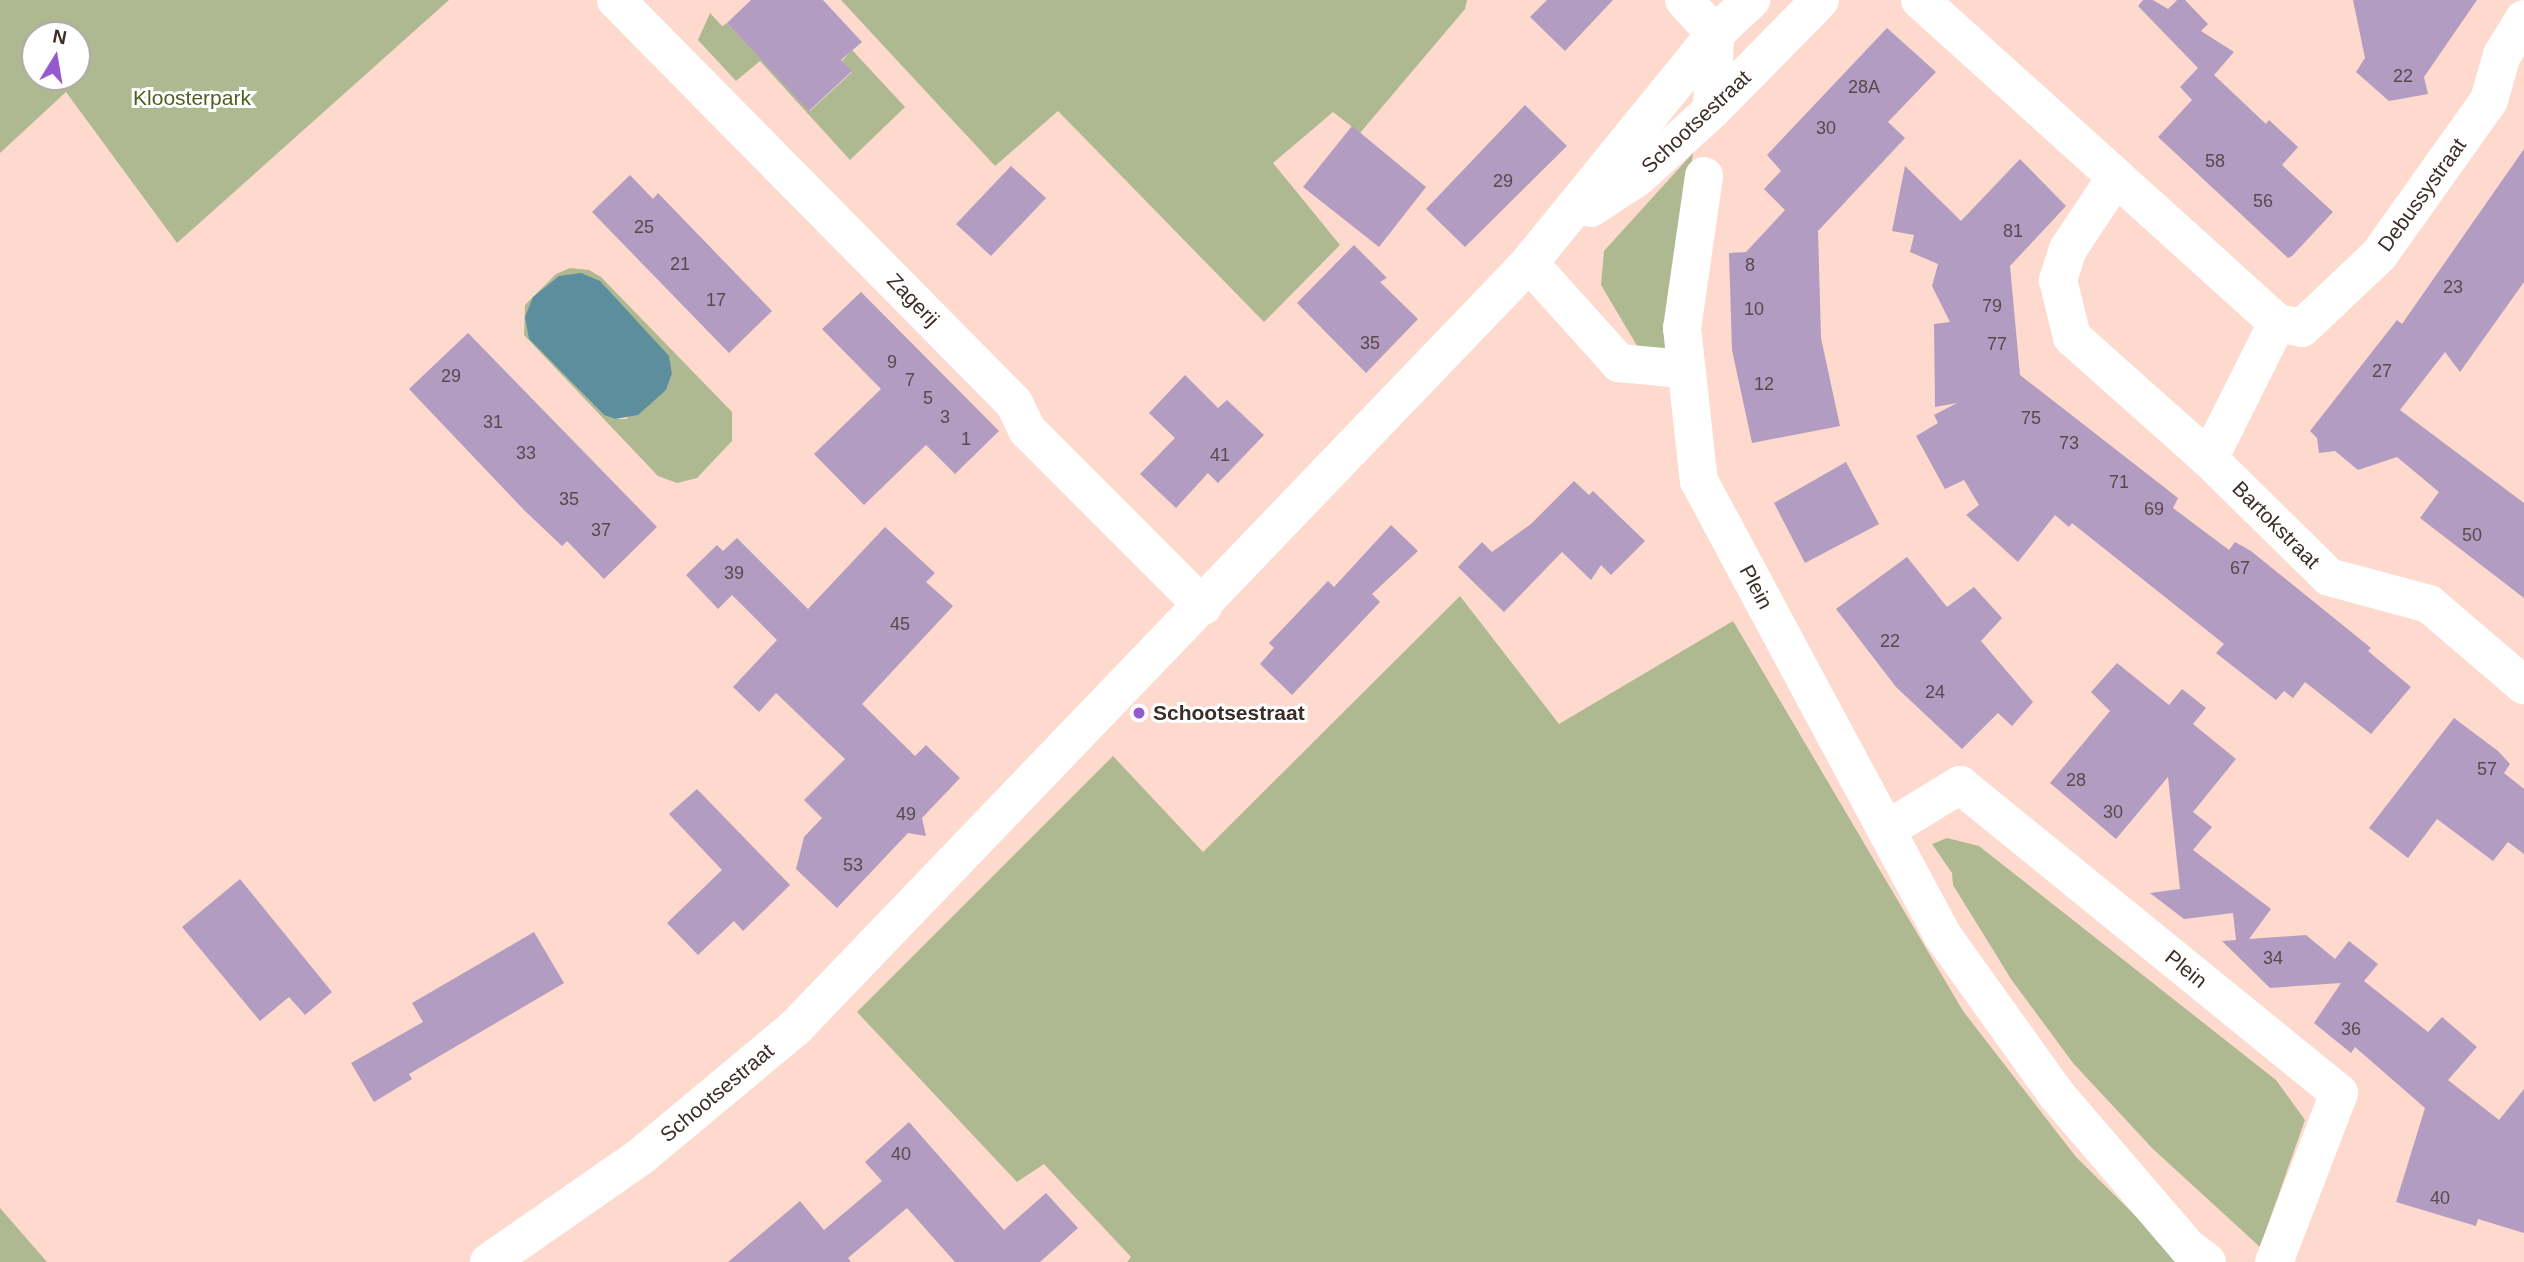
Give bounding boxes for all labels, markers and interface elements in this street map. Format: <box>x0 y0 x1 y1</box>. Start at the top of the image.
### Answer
north arrow <box>21 21 91 91</box>
text: N <box>51 25 68 48</box>
street label: Schootsestraat <box>1636 65 1756 179</box>
house number: 22 <box>2393 65 2413 87</box>
house number: 28A <box>1848 76 1880 98</box>
park label: Kloosterpark <box>133 85 251 111</box>
house number: 30 <box>1816 117 1836 139</box>
street label: Debussystraat <box>2372 133 2472 257</box>
house number: 58 <box>2205 150 2225 172</box>
house number: 29 <box>1493 170 1513 192</box>
house number: 56 <box>2253 190 2273 212</box>
house number: 25 <box>634 216 654 238</box>
house number: 81 <box>2003 220 2023 242</box>
house number: 21 <box>670 253 690 275</box>
house number: 8 <box>1745 254 1755 276</box>
street label: Zagerij <box>882 268 944 332</box>
house number: 23 <box>2443 276 2463 298</box>
house number: 17 <box>706 289 726 311</box>
house number: 79 <box>1982 295 2002 317</box>
house number: 10 <box>1744 298 1764 320</box>
house number: 35 <box>1360 332 1380 354</box>
house number: 77 <box>1987 333 2007 355</box>
house number: 9 <box>887 351 897 373</box>
house number: 27 <box>2372 360 2392 382</box>
house number: 29 <box>441 365 461 387</box>
house number: 7 <box>905 369 915 391</box>
house number: 12 <box>1754 373 1774 395</box>
house number: 5 <box>923 387 933 409</box>
house number: 3 <box>940 406 950 428</box>
house number: 75 <box>2021 407 2041 429</box>
house number: 31 <box>483 411 503 433</box>
house number: 1 <box>961 428 971 450</box>
house number: 73 <box>2059 432 2079 454</box>
house number: 33 <box>516 442 536 464</box>
house number: 41 <box>1210 444 1230 466</box>
house number: 71 <box>2109 471 2129 493</box>
street label: Bartokstraat <box>2227 476 2325 574</box>
house number: 35 <box>559 488 579 510</box>
house number: 69 <box>2144 498 2164 520</box>
house number: 37 <box>591 519 611 541</box>
house number: 50 <box>2462 524 2482 546</box>
house number: 67 <box>2230 557 2250 579</box>
street label: Plein <box>1734 560 1778 614</box>
house number: 39 <box>724 562 744 584</box>
house number: 45 <box>890 613 910 635</box>
house number: 22 <box>1880 630 1900 652</box>
house number: 24 <box>1925 681 1945 703</box>
place label: Schootsestraat <box>1153 700 1305 726</box>
marker: Schootsestraat <box>1131 705 1147 721</box>
house number: 57 <box>2477 758 2497 780</box>
house number: 28 <box>2066 769 2086 791</box>
house number: 30 <box>2103 801 2123 823</box>
house number: 49 <box>896 803 916 825</box>
house number: 53 <box>843 854 863 876</box>
street label: Plein <box>2160 945 2212 993</box>
house number: 34 <box>2263 947 2283 969</box>
house number: 36 <box>2341 1018 2361 1040</box>
street label: Schootsestraat <box>655 1038 779 1148</box>
house number: 40 <box>891 1143 911 1165</box>
house number: 40 <box>2430 1187 2450 1209</box>

